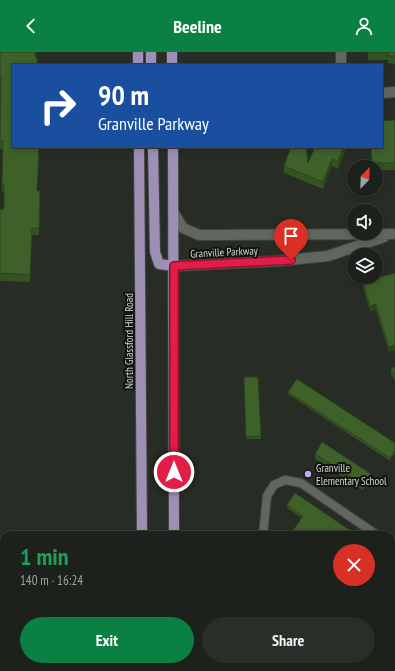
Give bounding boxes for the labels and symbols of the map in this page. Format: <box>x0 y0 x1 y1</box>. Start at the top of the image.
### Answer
north arrow <box>347 160 383 196</box>
pin <box>274 219 308 260</box>
street label: Granville Parkway <box>190 243 259 261</box>
street label: North Glassford Hill Road <box>122 293 136 389</box>
position arrow <box>153 451 195 493</box>
place label: Granville Elementary School <box>316 461 387 488</box>
marker: Granville Elementary School <box>303 469 313 479</box>

